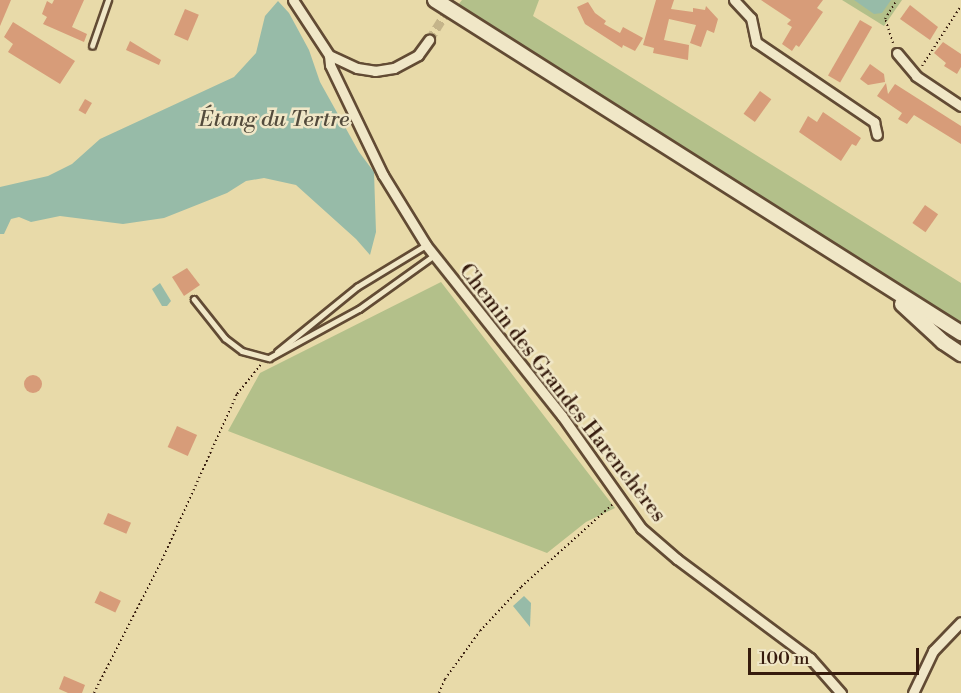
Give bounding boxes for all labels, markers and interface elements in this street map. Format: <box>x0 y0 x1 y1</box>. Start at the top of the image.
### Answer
water label: Étang du Tertre <box>199 107 349 133</box>
street label: Chemin des Grandes Harenchères <box>453 259 671 527</box>
scale bar <box>751 636 922 674</box>
text: 100 m <box>759 647 810 670</box>

